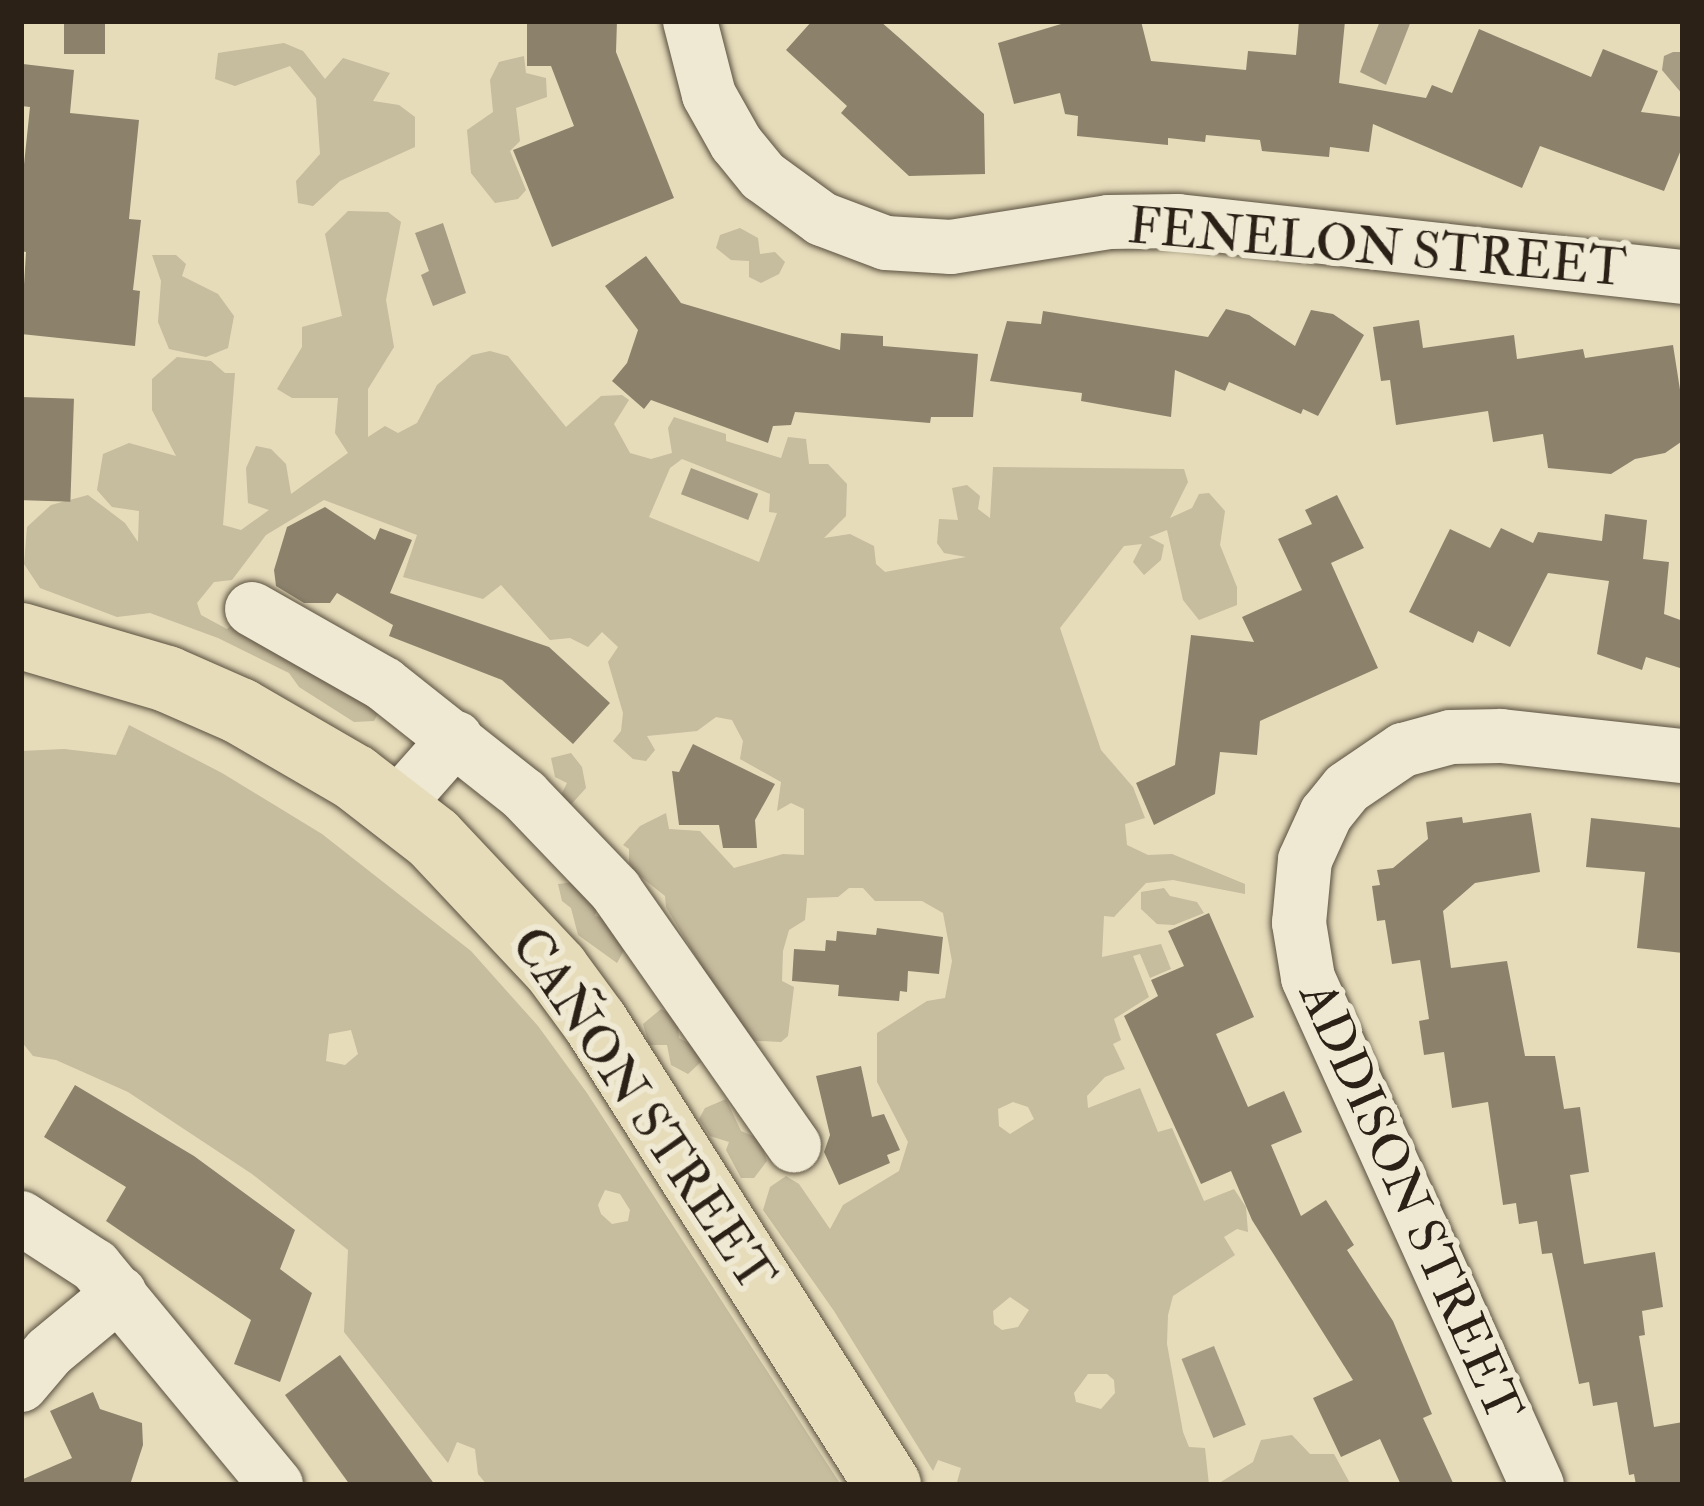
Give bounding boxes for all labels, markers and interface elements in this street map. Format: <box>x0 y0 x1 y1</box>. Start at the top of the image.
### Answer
street label: FENELON STREET <box>1126 196 1628 300</box>
street label: CAÑON STREET <box>498 916 786 1304</box>
street label: ADDISON STREET <box>1286 973 1534 1431</box>

